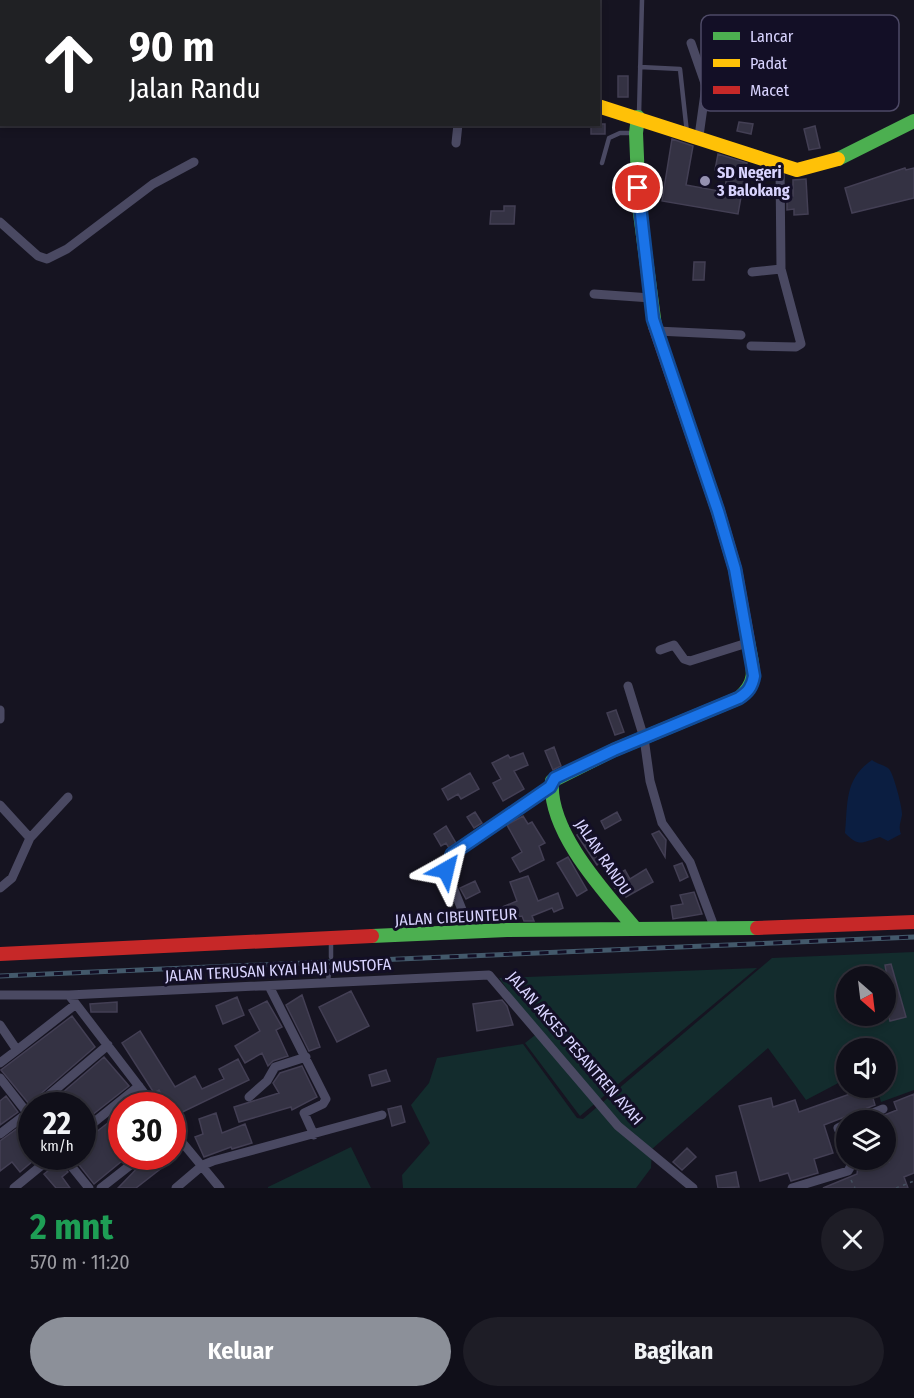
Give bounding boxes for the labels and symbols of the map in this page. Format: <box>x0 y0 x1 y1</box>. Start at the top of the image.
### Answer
legend <box>701 15 899 111</box>
text: Lancar <box>750 27 794 46</box>
text: Padat <box>750 54 788 73</box>
text: Macet <box>750 81 790 100</box>
pin <box>612 162 663 213</box>
place label: SD Negeri 3 Balokang <box>716 163 790 200</box>
marker: SD Negeri 3 Balokang <box>698 174 712 188</box>
street label: JALAN RANDU <box>571 815 635 899</box>
position arrow <box>414 838 478 902</box>
street label: JALAN CIBEUNTEUR <box>394 904 518 930</box>
street label: JALAN TERUSAN KYAI HAJI MUSTOFA <box>164 955 392 985</box>
north arrow <box>836 966 896 1026</box>
street label: JALAN AKSES PESANTREN AYAH <box>503 967 647 1129</box>
speed limit sign: 30 <box>108 1092 186 1170</box>

